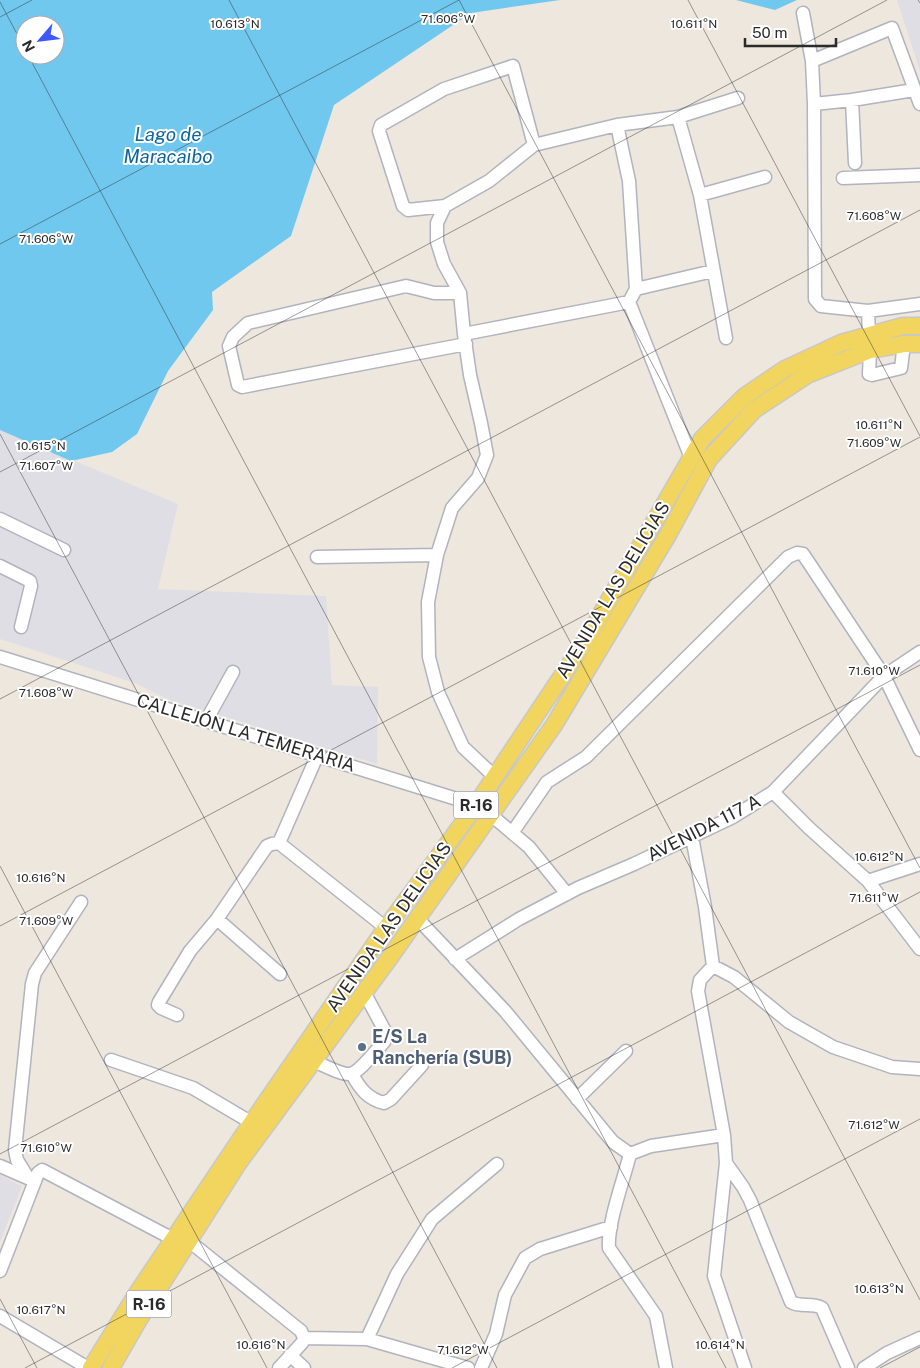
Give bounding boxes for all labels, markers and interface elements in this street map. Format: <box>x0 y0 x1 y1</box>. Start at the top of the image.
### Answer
text: 71.606°W <box>421 12 476 26</box>
north arrow <box>15 15 65 65</box>
scale bar <box>745 15 836 47</box>
text: 10.613°N <box>210 17 260 31</box>
text: 10.611°N <box>671 17 717 31</box>
text: 50 m <box>752 24 787 41</box>
text: N <box>19 38 38 55</box>
water label: Lago de Maracaibo <box>123 123 213 167</box>
text: 71.608°W <box>847 209 902 223</box>
text: 71.606°W <box>19 232 74 246</box>
text: 10.611°N <box>856 418 902 432</box>
text: 71.609°W <box>847 436 902 450</box>
text: 10.615°N <box>16 439 66 453</box>
text: 71.607°W <box>19 459 73 473</box>
street label: AVENIDA LAS DELICIAS <box>551 497 674 682</box>
text: 71.610°W <box>848 664 900 678</box>
text: 71.608°W <box>19 686 74 700</box>
street label: CALLEJÓN LA TEMERARIA <box>134 688 358 776</box>
street label: AVENIDA 117 A <box>644 790 764 865</box>
road number: R-16 <box>454 792 498 818</box>
street label: AVENIDA LAS DELICIAS <box>322 838 455 1016</box>
text: 10.612°N <box>854 850 904 864</box>
text: 10.616°N <box>16 871 66 885</box>
text: 71.611°W <box>849 891 899 905</box>
text: 71.609°W <box>19 914 74 928</box>
place label: E/S La Ranchería (SUB) <box>372 1026 512 1068</box>
marker: E/S La Ranchería (SUB) <box>356 1041 368 1053</box>
text: 71.612°W <box>848 1118 900 1132</box>
text: 71.610°W <box>20 1141 72 1155</box>
text: 10.613°N <box>854 1282 904 1296</box>
road number: R-16 <box>126 1290 172 1318</box>
text: 10.617°N <box>16 1303 66 1317</box>
text: 10.616°N <box>236 1338 286 1352</box>
text: 10.614°N <box>695 1338 745 1352</box>
text: 71.612°W <box>437 1343 489 1357</box>

